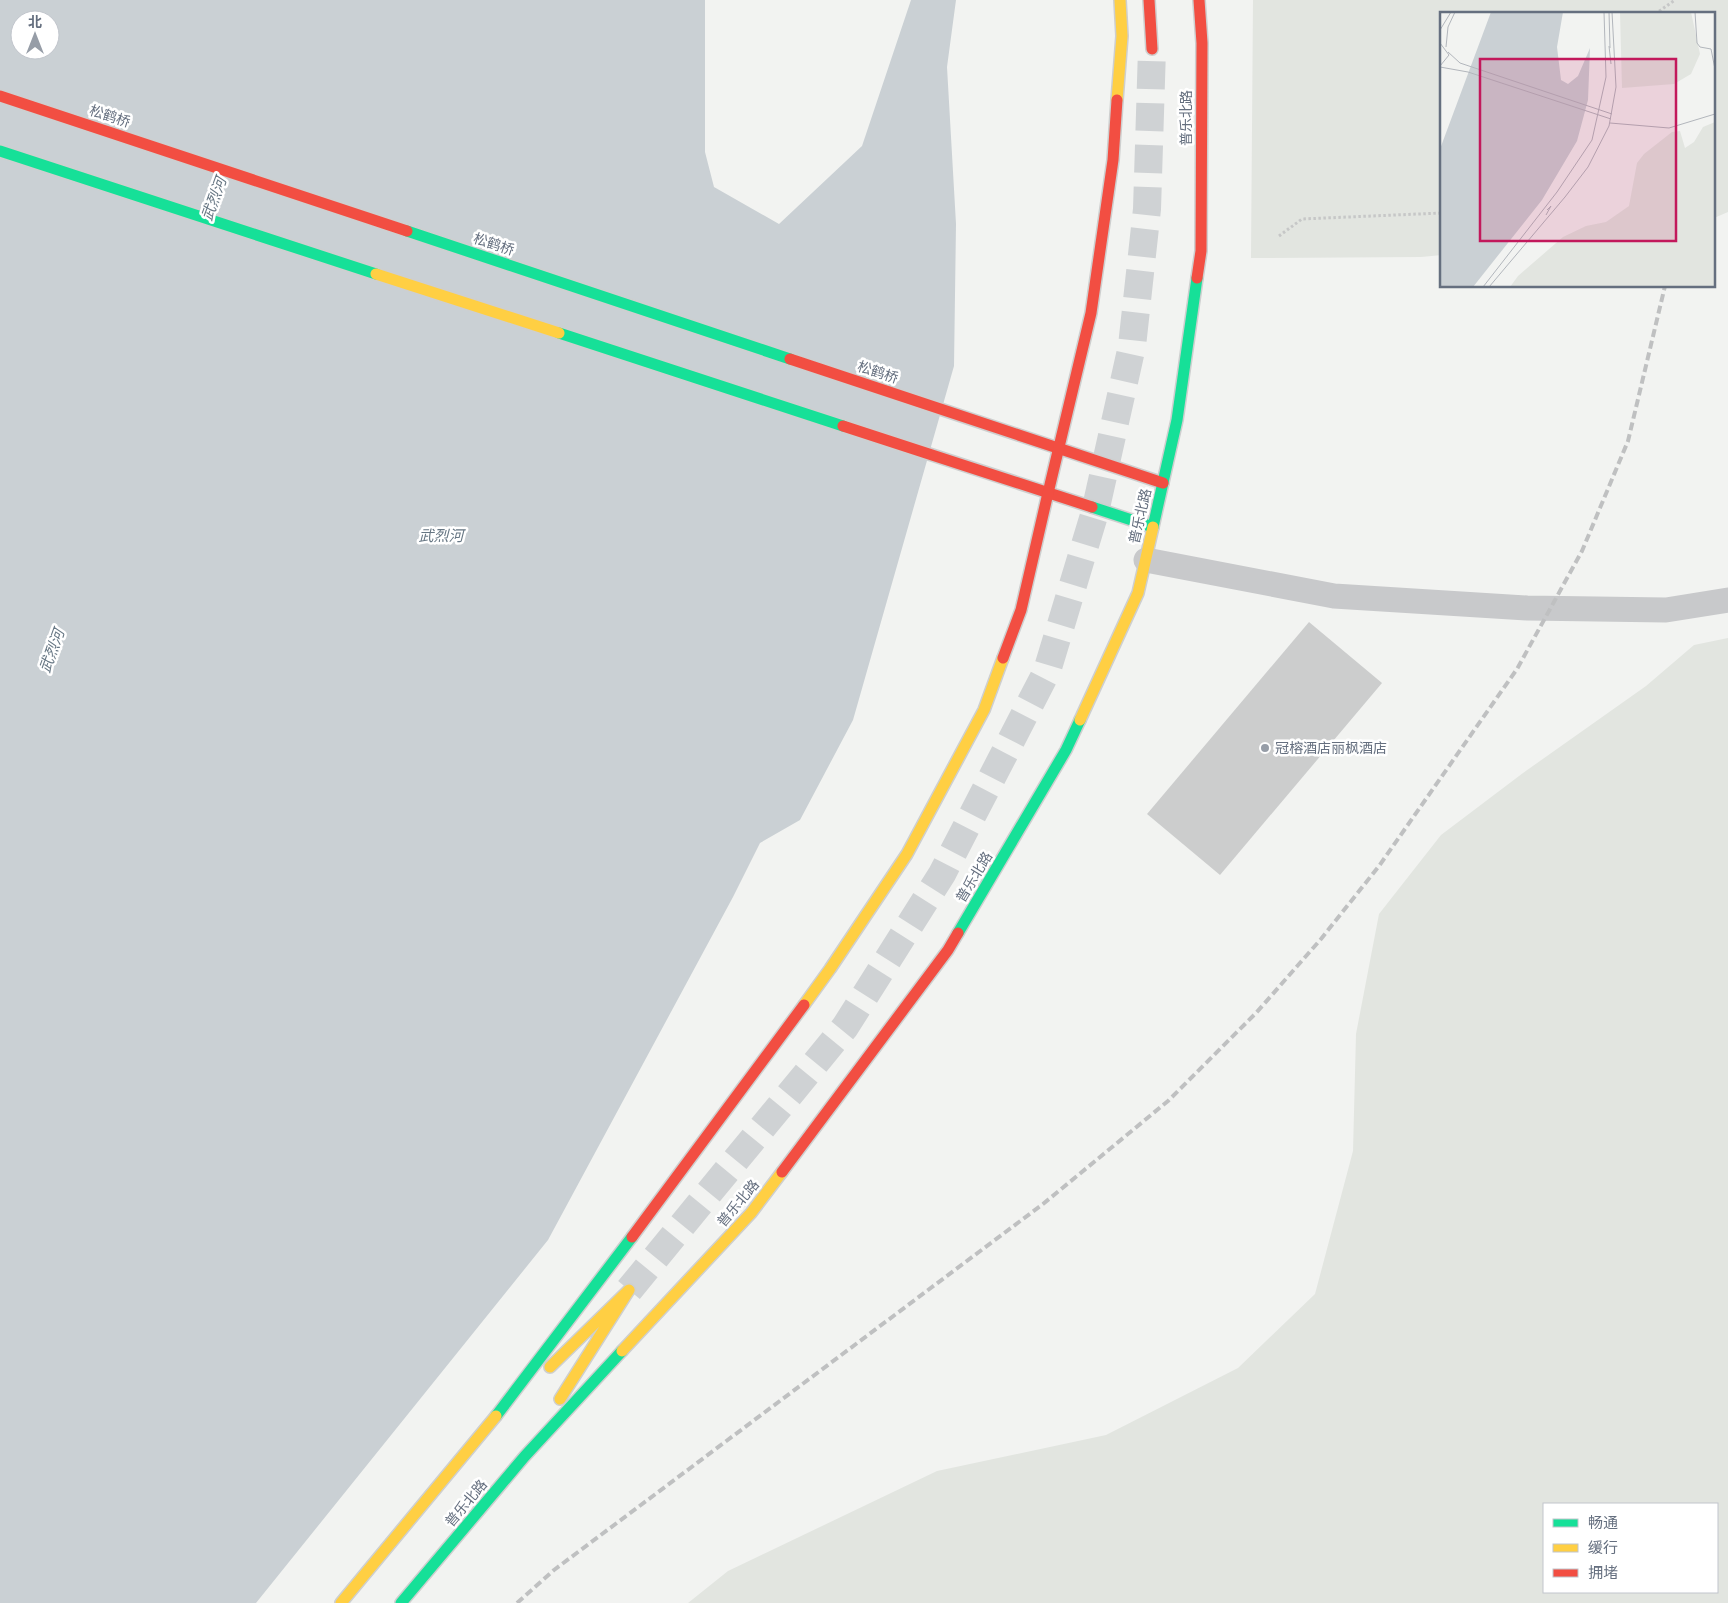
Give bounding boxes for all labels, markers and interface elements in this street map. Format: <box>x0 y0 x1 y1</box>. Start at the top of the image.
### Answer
north arrow <box>10 10 60 60</box>
inset map <box>1440 12 1716 288</box>
text: 北 <box>28 14 42 31</box>
street label: 普乐北路 <box>1178 90 1195 146</box>
street label: 松鹤桥 <box>87 102 132 131</box>
water label: 武烈河 <box>198 172 231 223</box>
street label: 松鹤桥 <box>471 230 516 259</box>
street label: 松鹤桥 <box>855 358 900 387</box>
street label: 普乐北路 <box>1126 487 1155 545</box>
water label: 武烈河 <box>418 527 466 545</box>
water label: 武烈河 <box>36 624 69 675</box>
place label: 冠榕酒店丽枫酒店 <box>1275 740 1387 757</box>
marker: 冠榕酒店丽枫酒店 <box>1259 742 1271 754</box>
street label: 普乐北路 <box>953 849 996 906</box>
street label: 普乐北路 <box>714 1176 763 1230</box>
street label: 普乐北路 <box>442 1476 491 1530</box>
legend <box>1543 1503 1718 1593</box>
text: 畅通 <box>1588 1514 1618 1532</box>
text: 缓行 <box>1588 1539 1618 1557</box>
text: 拥堵 <box>1588 1564 1618 1582</box>

